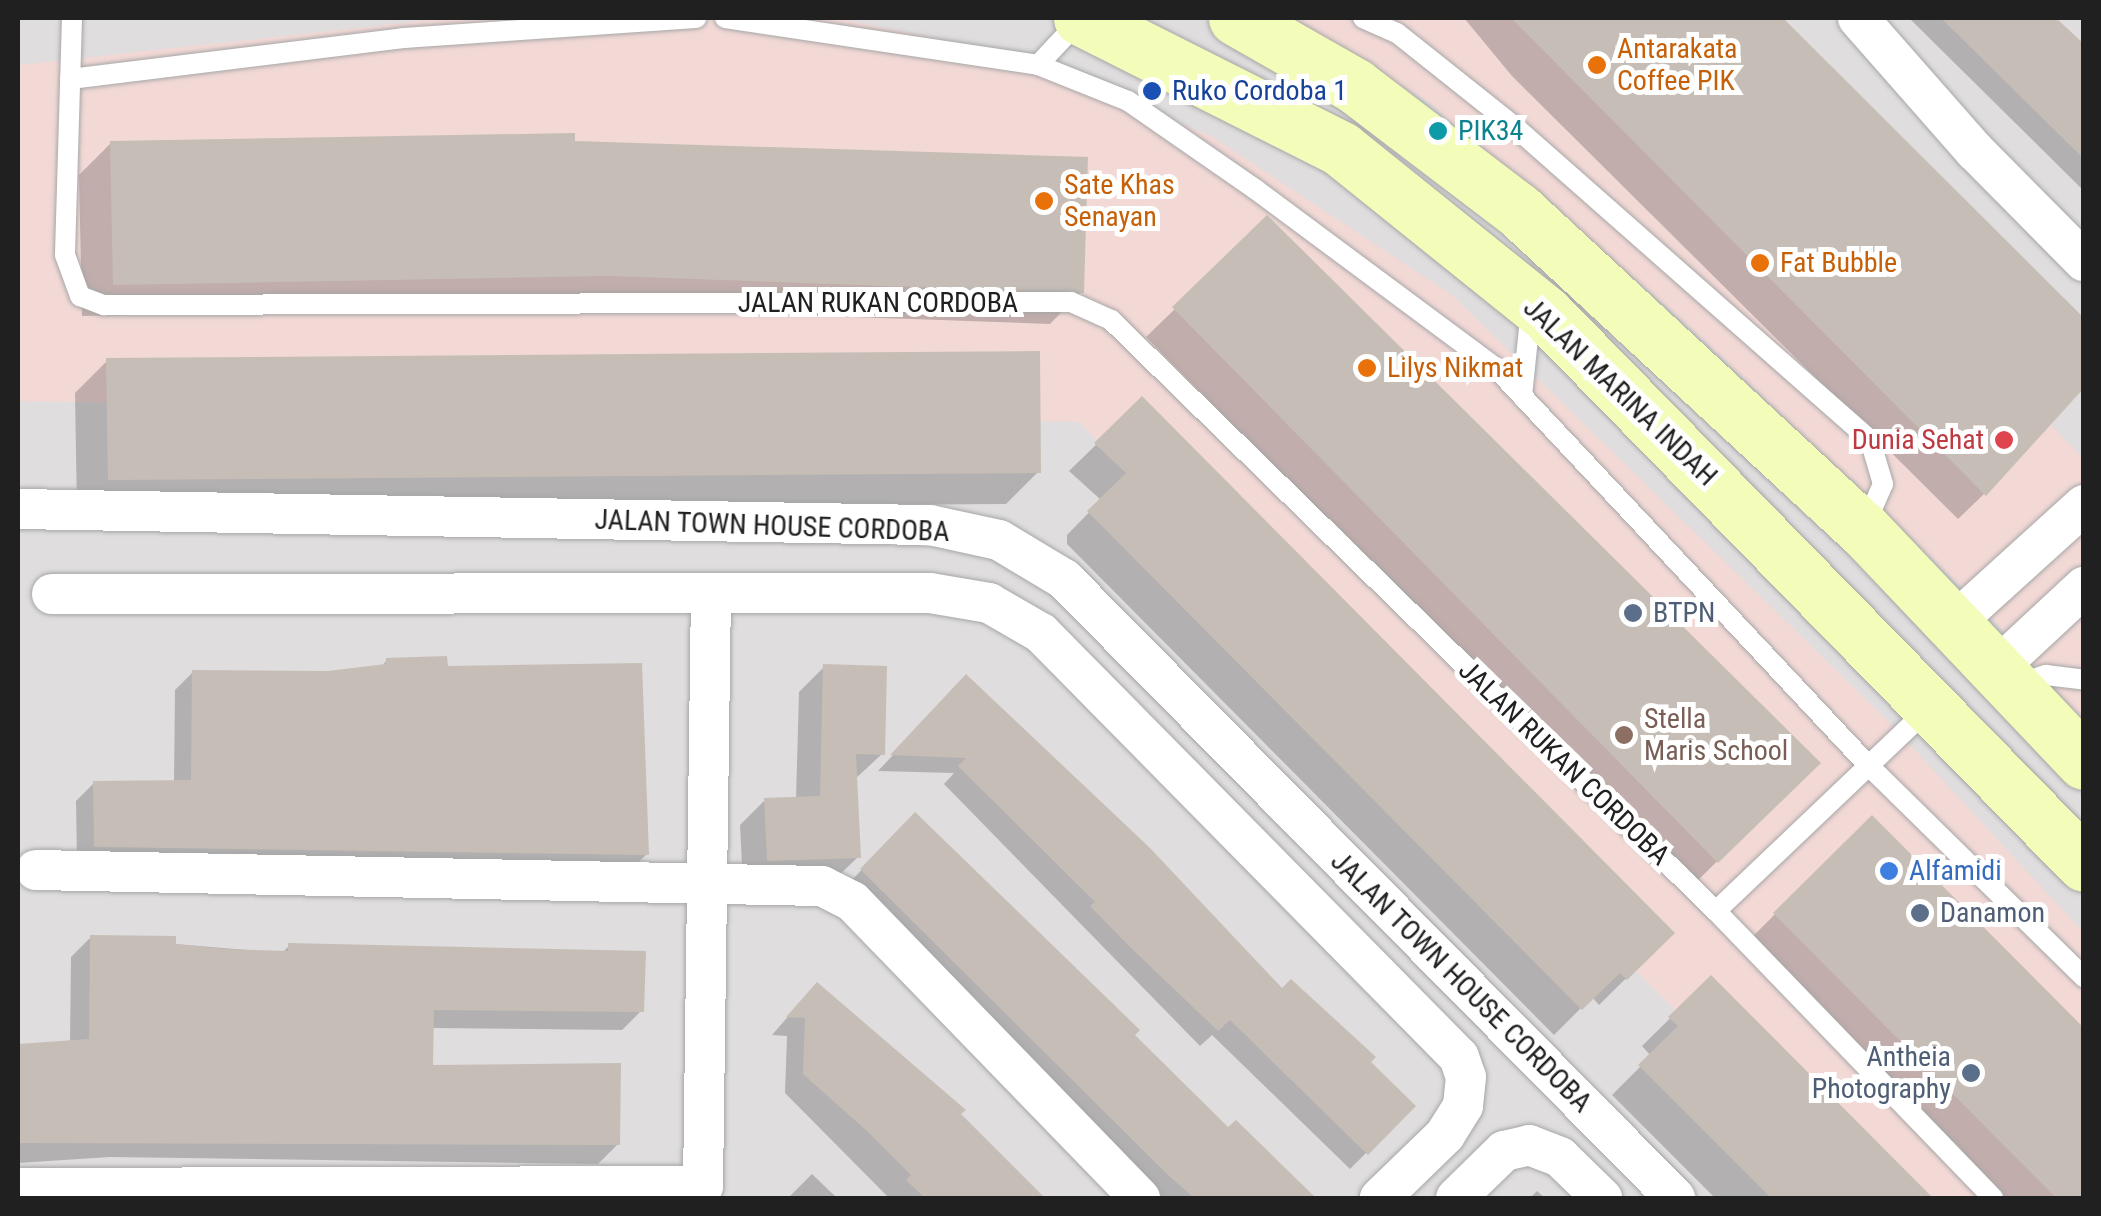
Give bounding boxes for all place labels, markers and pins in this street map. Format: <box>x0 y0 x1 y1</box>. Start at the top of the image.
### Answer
place label: Antarakata Coffee PIK <box>1617 32 1738 98</box>
marker: Antarakata Coffee PIK <box>1586 54 1608 76</box>
place label: Ruko Cordoba 1 <box>1172 74 1347 108</box>
marker: Ruko Cordoba 1 <box>1141 80 1163 102</box>
place label: PIK34 <box>1458 114 1523 148</box>
marker: PIK34 <box>1427 120 1449 142</box>
place label: Sate Khas Senayan <box>1064 168 1175 234</box>
marker: Sate Khas Senayan <box>1033 190 1055 212</box>
place label: Fat Bubble <box>1780 246 1897 280</box>
marker: Fat Bubble <box>1749 252 1771 274</box>
place label: Lilys Nikmat <box>1387 351 1523 385</box>
marker: Lilys Nikmat <box>1356 357 1378 379</box>
place label: Dunia Sehat <box>1852 423 1984 457</box>
marker: Dunia Sehat <box>1993 429 2015 451</box>
place label: BTPN <box>1653 596 1715 630</box>
marker: BTPN <box>1622 602 1644 624</box>
place label: Stella Maris School <box>1644 702 1788 768</box>
marker: Stella Maris School <box>1613 724 1635 746</box>
place label: Alfamidi <box>1909 854 2002 888</box>
marker: Alfamidi <box>1878 860 1900 882</box>
place label: Danamon <box>1940 896 2045 930</box>
marker: Danamon <box>1909 902 1931 924</box>
place label: Antheia Photography <box>1812 1040 1951 1106</box>
marker: Antheia Photography <box>1960 1062 1982 1084</box>

